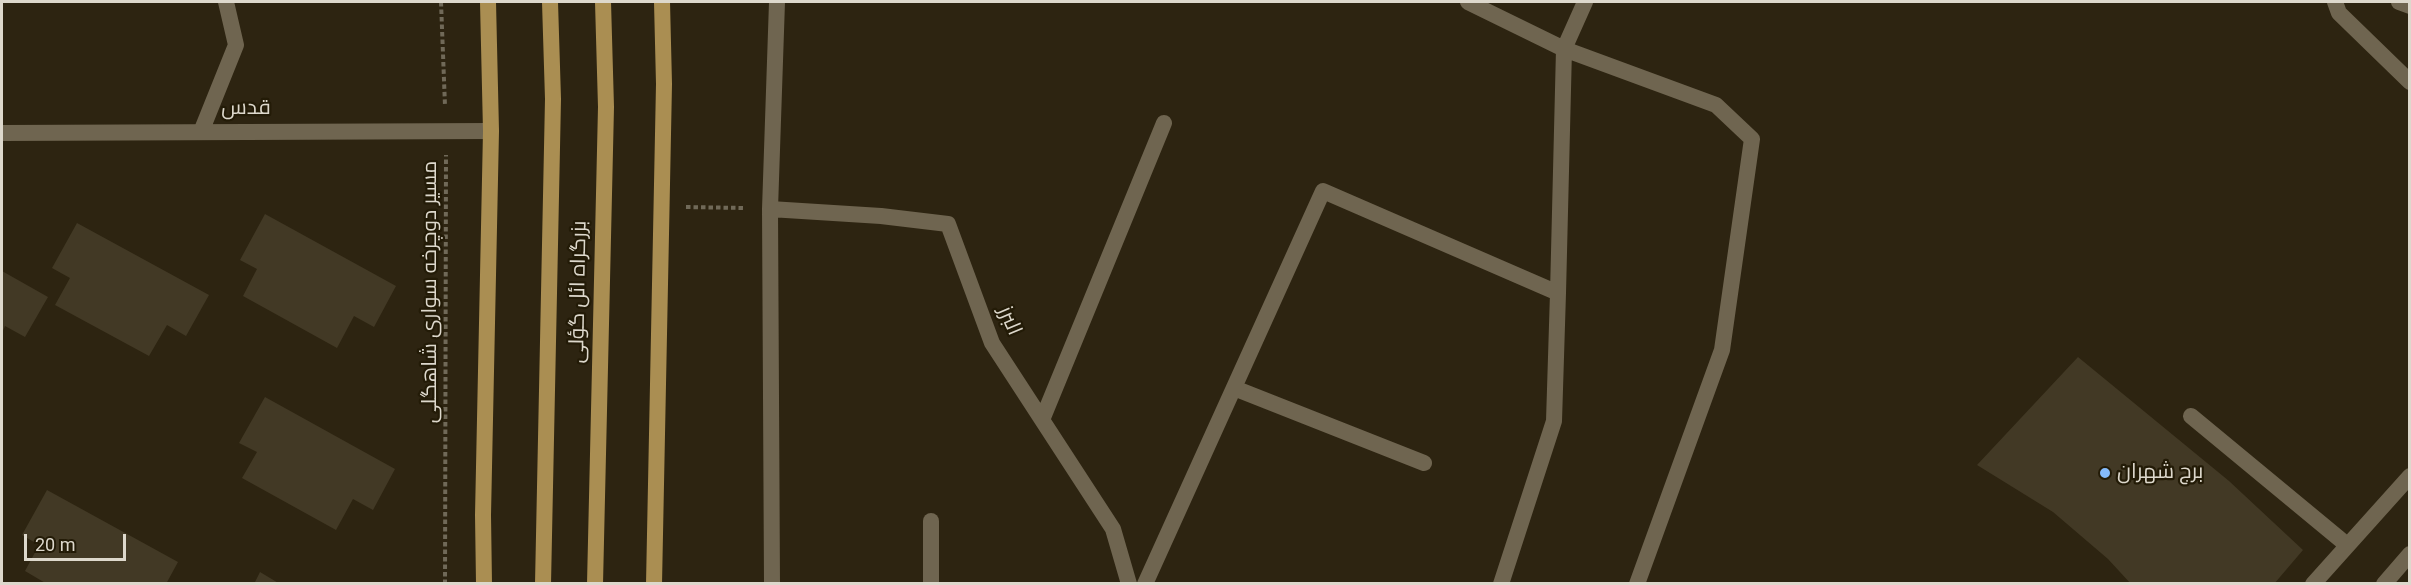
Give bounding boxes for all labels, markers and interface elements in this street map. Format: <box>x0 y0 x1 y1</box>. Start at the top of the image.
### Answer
street label: قدس <box>221 96 271 122</box>
street label: مسیر دوچرخه سواری شاهگلی <box>418 161 444 423</box>
street label: بزرگراه ائل گؤلی <box>565 220 593 364</box>
street label: البرز <box>992 303 1026 339</box>
place label: برج شهران <box>2117 460 2203 486</box>
marker: برج شهران <box>2098 466 2112 480</box>
scale bar <box>27 522 129 560</box>
text: 20 m <box>35 534 75 555</box>

